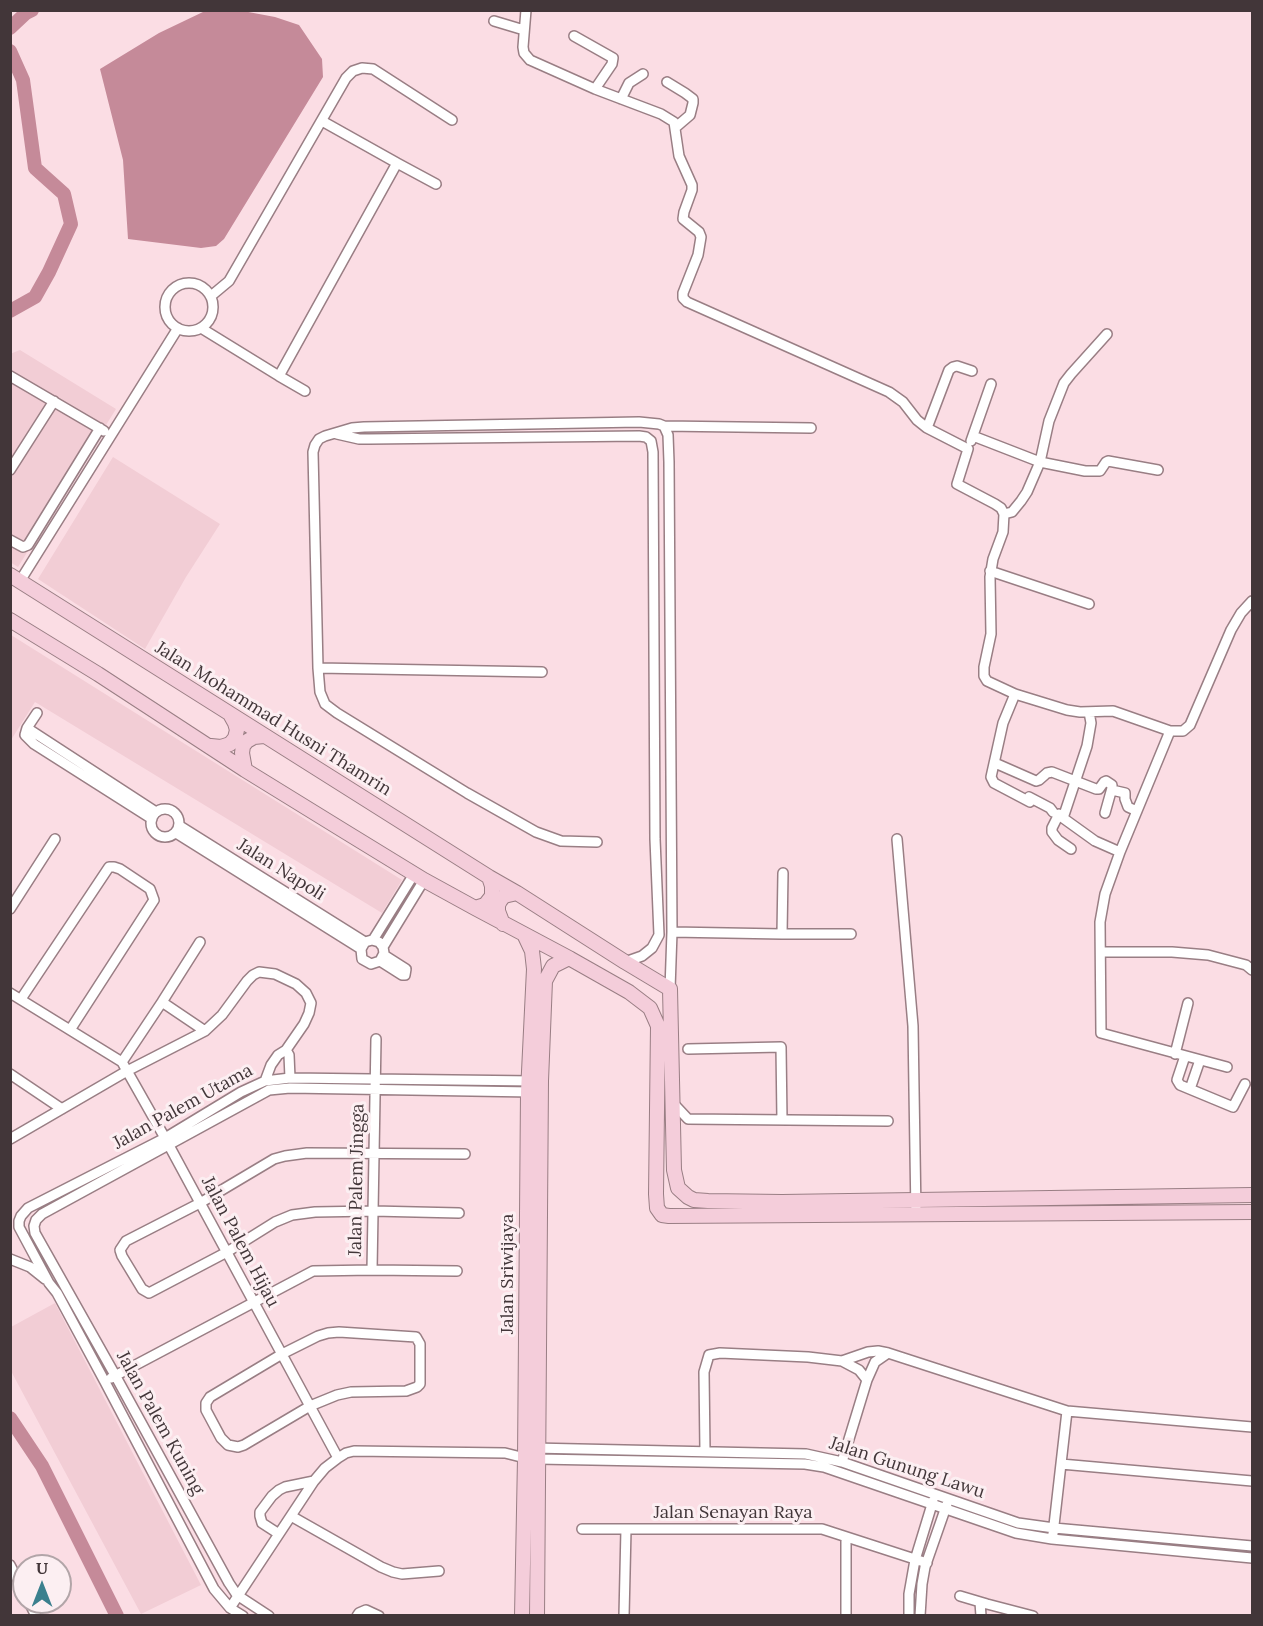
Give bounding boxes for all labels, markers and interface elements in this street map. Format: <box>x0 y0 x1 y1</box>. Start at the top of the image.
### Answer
street label: Jalan Mohammad Husni Thamrin <box>151 637 395 801</box>
street label: Jalan Napoli <box>233 834 329 906</box>
street label: Jalan Palem Utama <box>109 1060 257 1154</box>
street label: Jalan Palem Jingga <box>345 1103 369 1257</box>
street label: Jalan Palem Hijau <box>196 1173 284 1311</box>
street label: Jalan Sriwijaya <box>497 1214 519 1334</box>
street label: Jalan Palem Kuning <box>112 1347 208 1499</box>
street label: Jalan Gunung Lawu <box>826 1433 988 1503</box>
street label: Jalan Senayan Raya <box>653 1502 813 1524</box>
north arrow <box>12 1554 72 1614</box>
text: U <box>36 1558 48 1578</box>

